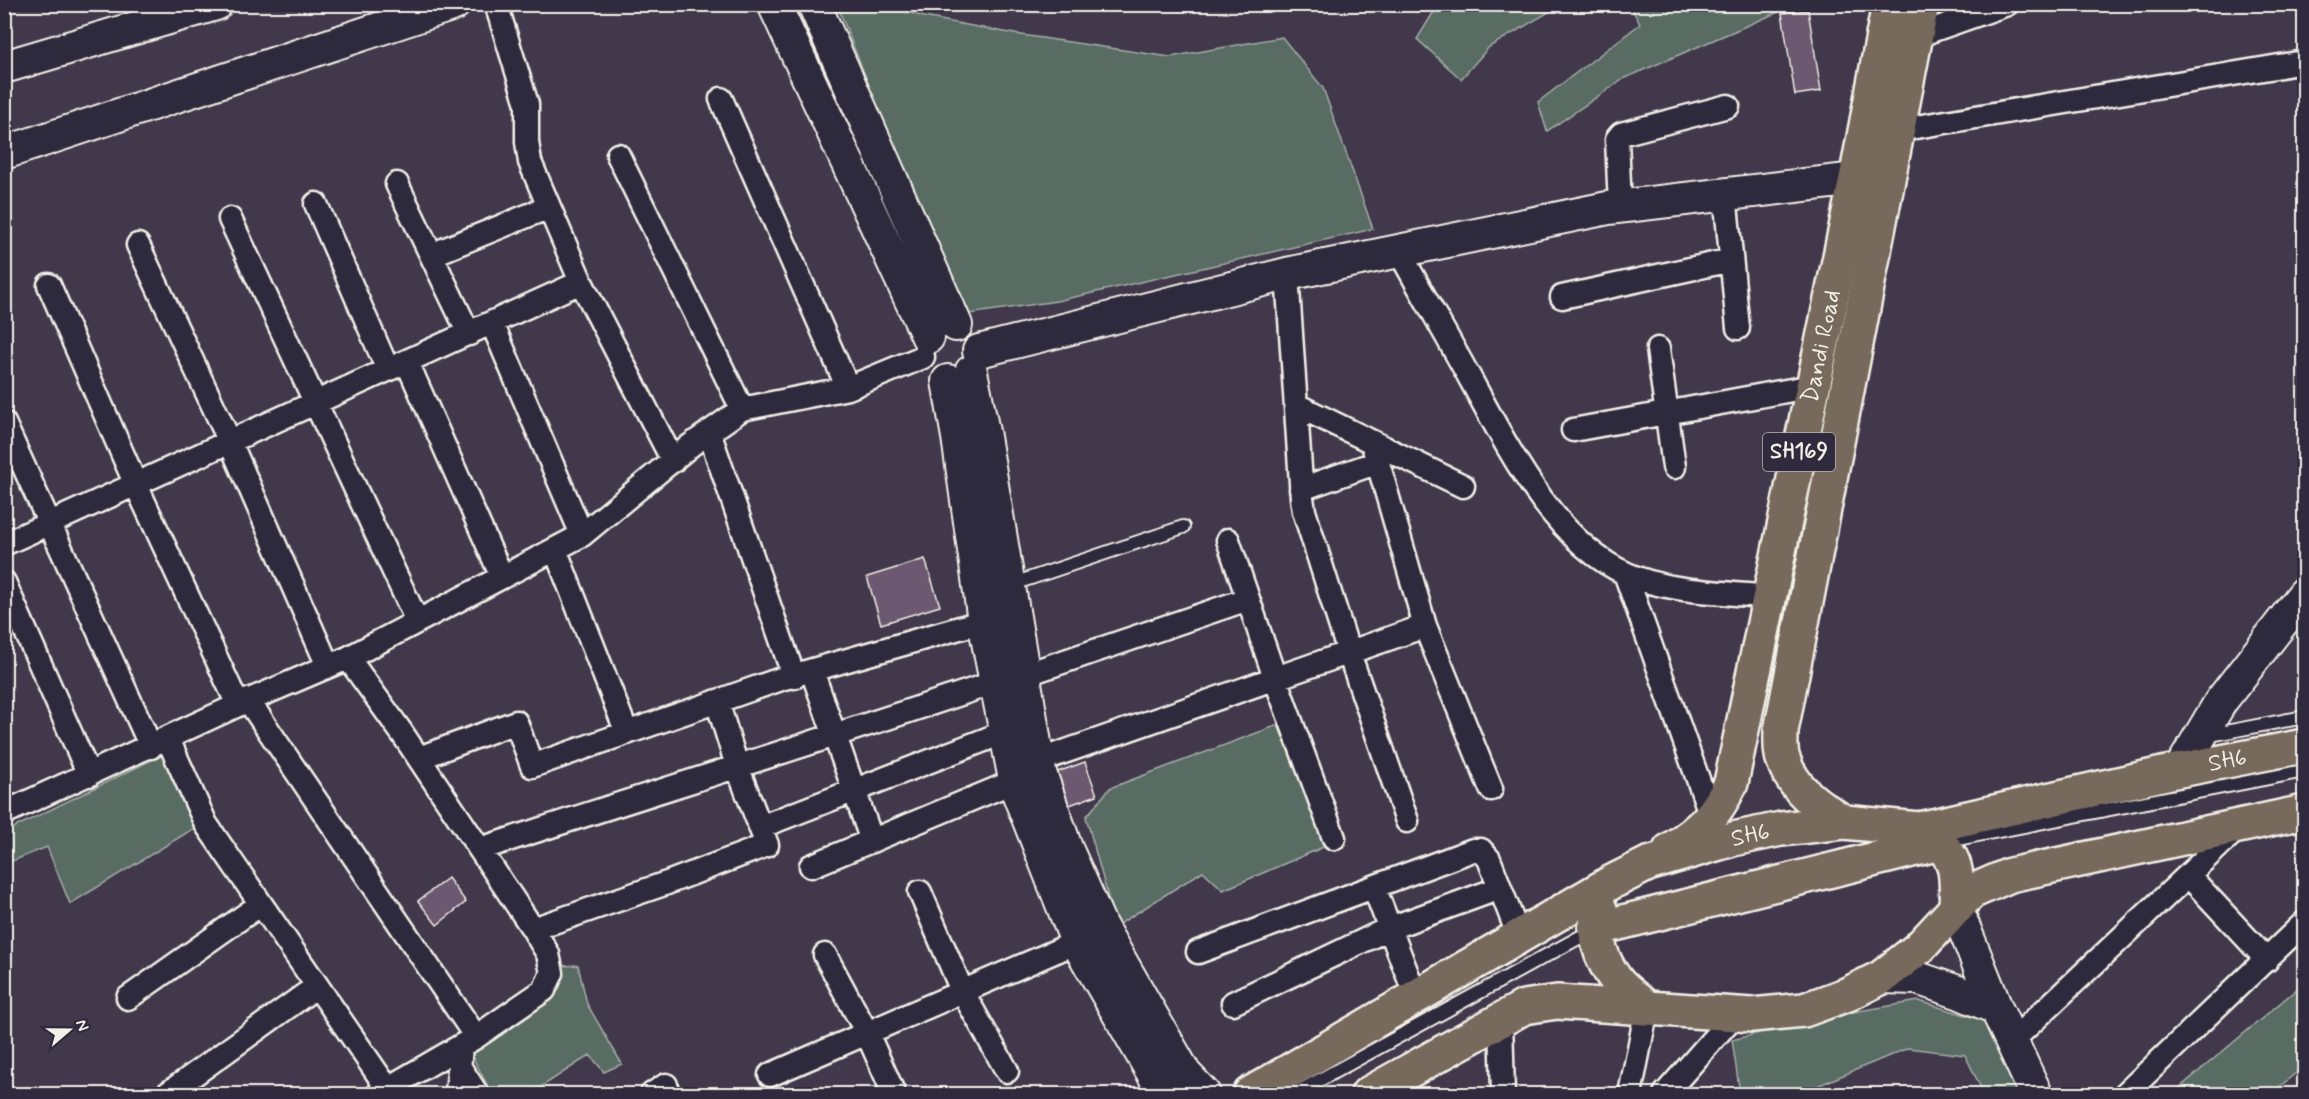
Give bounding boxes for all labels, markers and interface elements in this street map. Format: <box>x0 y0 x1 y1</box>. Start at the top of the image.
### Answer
street label: Dandi Road <box>1795 287 1848 406</box>
road number: SH169 <box>1763 433 1835 471</box>
street label: SH6 <box>2205 742 2249 780</box>
street label: SH6 <box>1728 816 1772 855</box>
north arrow <box>39 1000 99 1060</box>
text: N <box>70 1017 93 1034</box>

